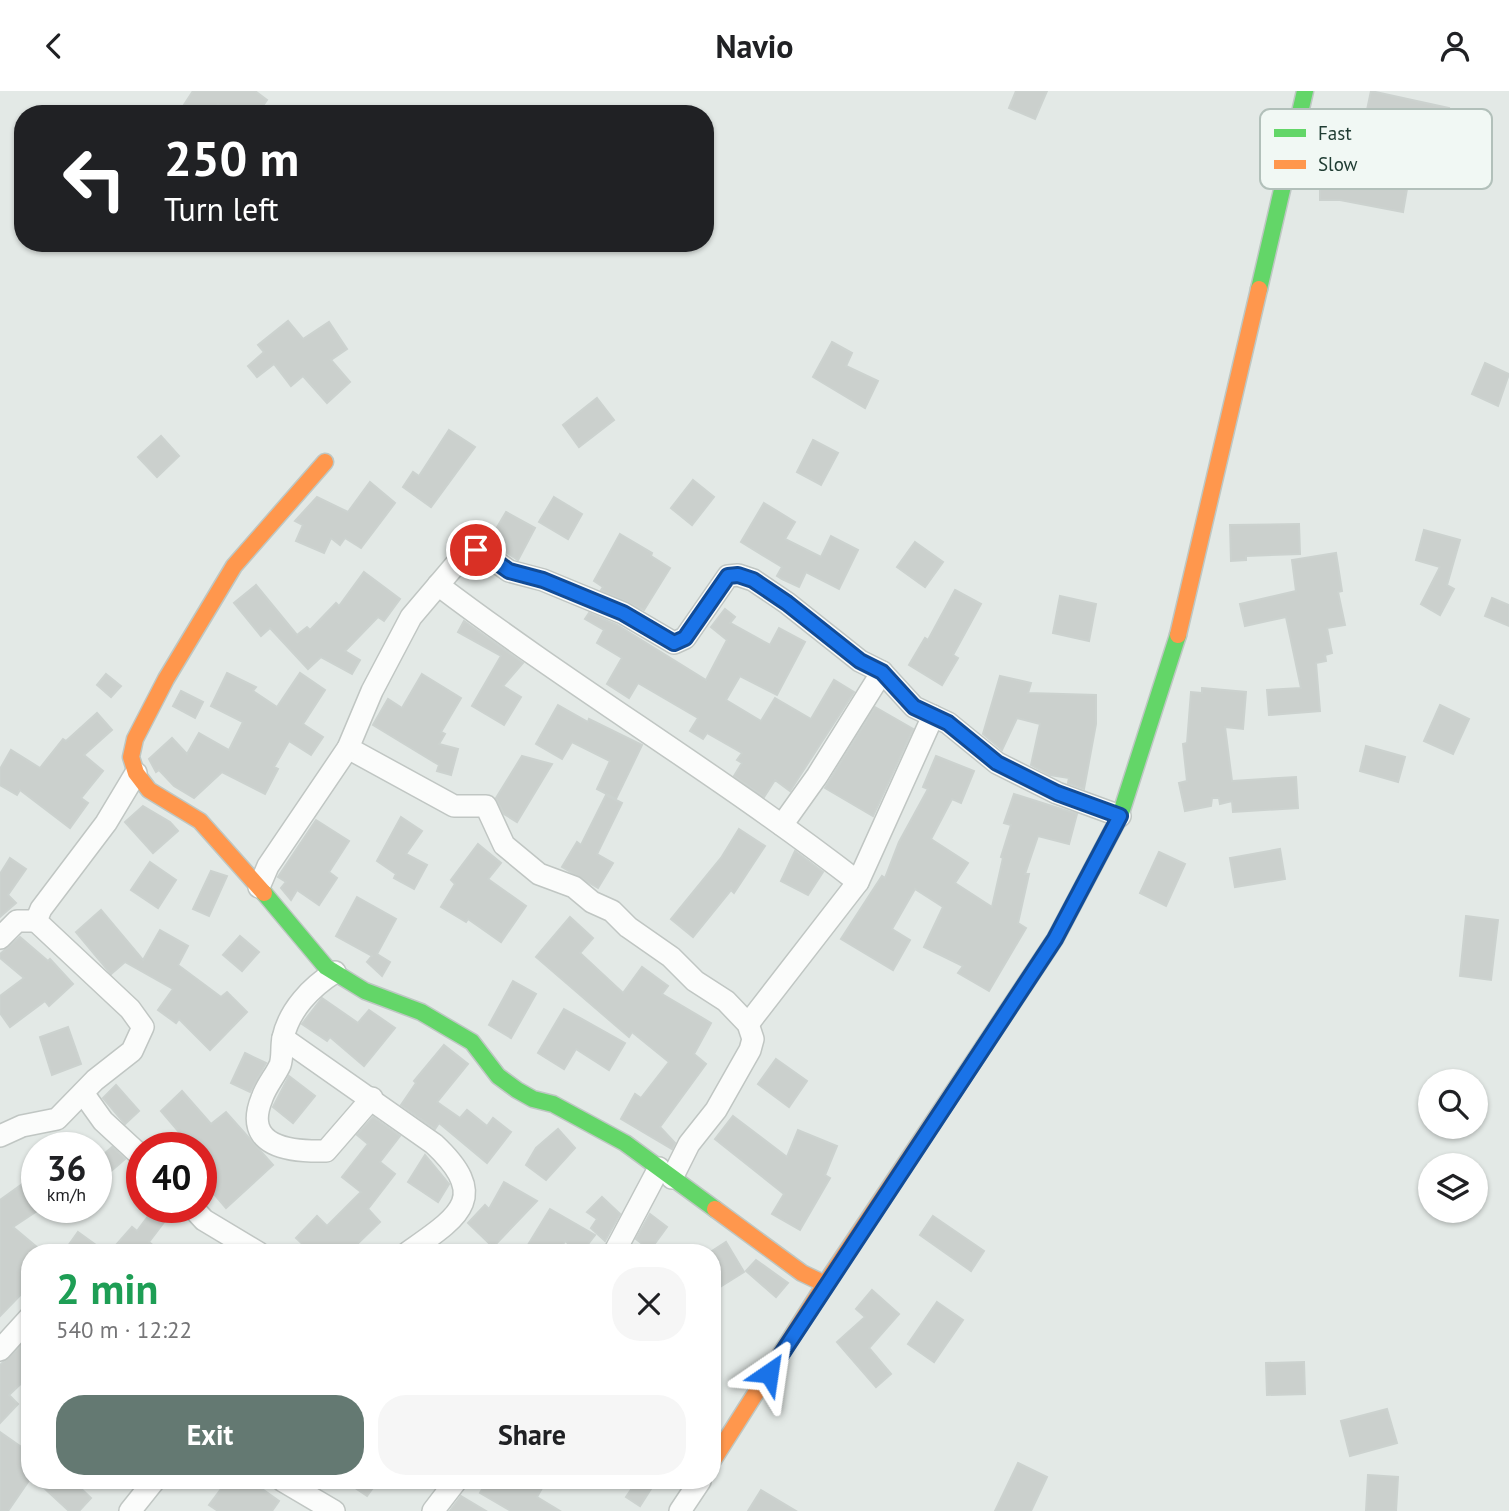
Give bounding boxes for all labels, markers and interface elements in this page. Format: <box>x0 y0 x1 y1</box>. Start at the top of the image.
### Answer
text: Navio <box>716 25 793 67</box>
icon: back <box>35 27 73 65</box>
icon: person <box>1436 27 1474 65</box>
legend <box>1260 109 1492 189</box>
text: Fast <box>1318 121 1352 145</box>
text: 250 m <box>164 126 299 190</box>
icon: left <box>49 133 140 224</box>
text: Slow <box>1318 152 1358 176</box>
text: Turn left <box>164 188 279 230</box>
pin <box>446 520 506 580</box>
icon: arrive <box>457 531 495 569</box>
map controls <box>1418 1069 1488 1223</box>
button: search <box>1418 1069 1488 1139</box>
speed limit sign: 40 <box>126 1132 217 1223</box>
text: 36 <box>47 1145 86 1191</box>
button: layers <box>1418 1153 1488 1223</box>
text: km/h <box>47 1183 86 1206</box>
text: 2 min <box>56 1261 158 1316</box>
button: close <box>612 1267 686 1341</box>
text: 540 m · 12:22 <box>56 1315 192 1344</box>
position arrow <box>732 1336 806 1410</box>
button: Exit <box>56 1395 364 1475</box>
button: Share <box>378 1395 686 1475</box>

